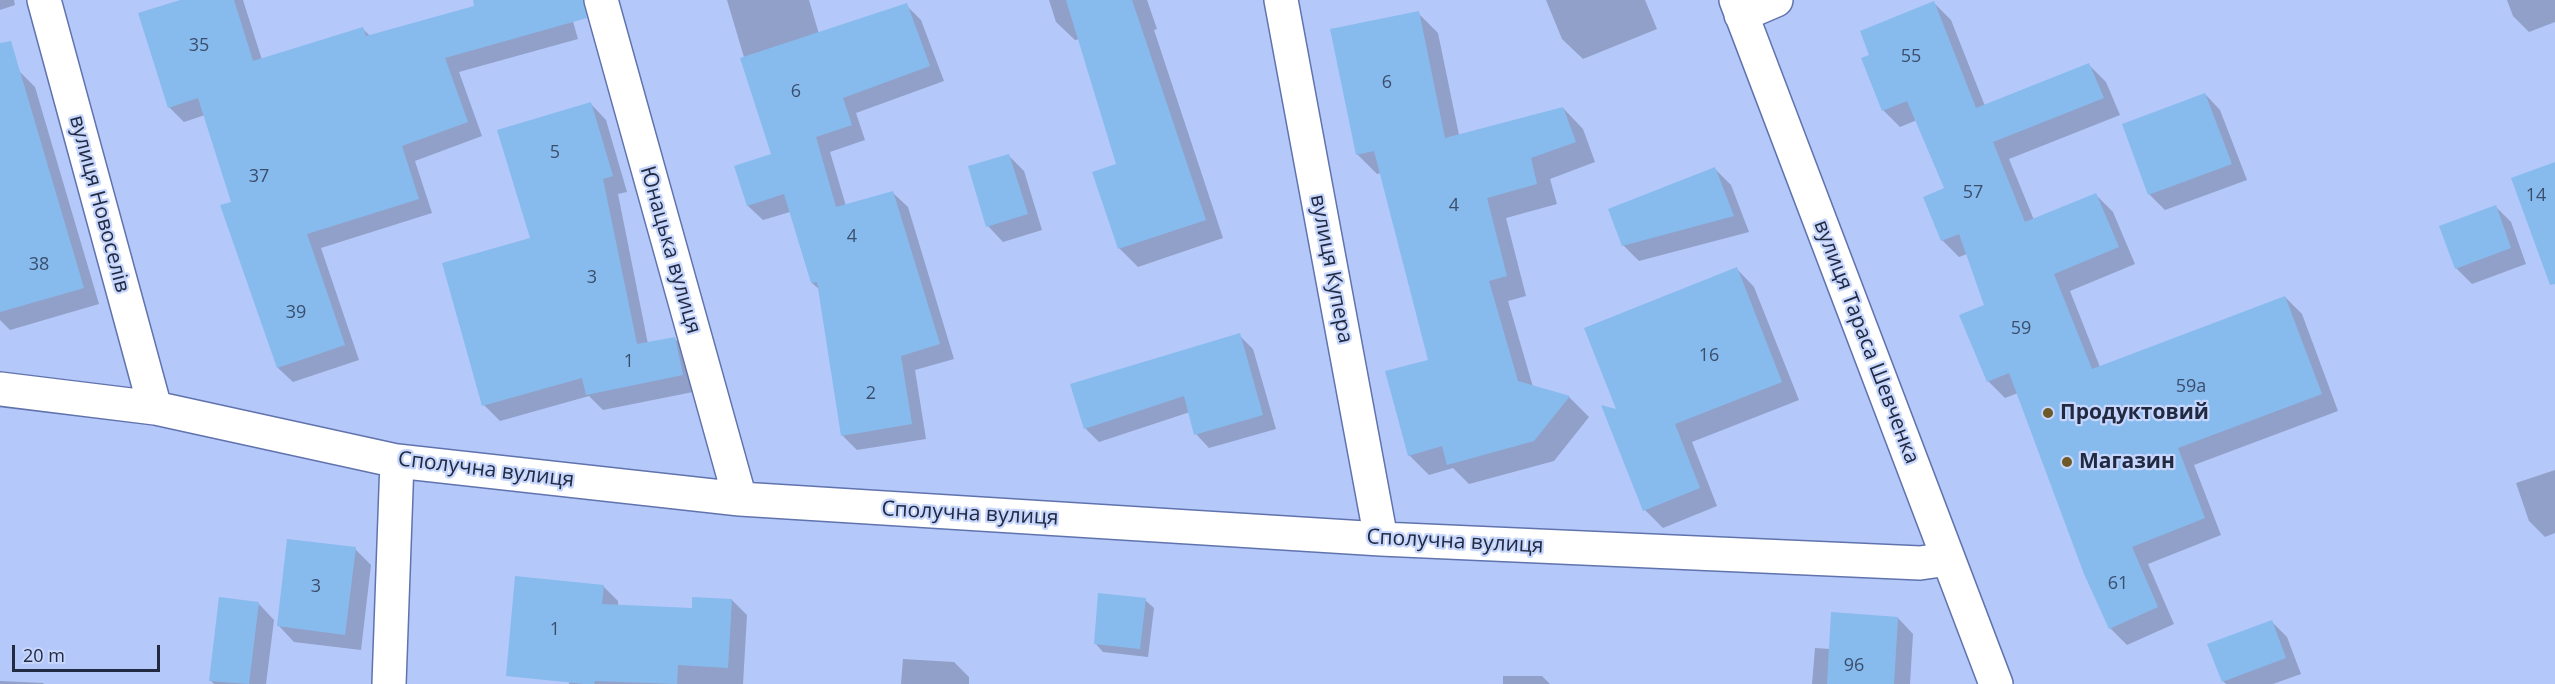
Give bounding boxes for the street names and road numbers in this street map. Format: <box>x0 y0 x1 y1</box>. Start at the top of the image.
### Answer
street label: вулиця Новоселів <box>63 113 135 295</box>
street label: Юнацька вулиця <box>634 163 706 337</box>
street label: вулиця Купера <box>1304 193 1358 345</box>
street label: вулиця Тараса Шевченка <box>1808 217 1924 467</box>
street label: Сполучна вулиця <box>396 447 576 493</box>
street label: Сполучна вулиця <box>881 497 1059 531</box>
street label: Сполучна вулиця <box>1366 525 1544 559</box>

